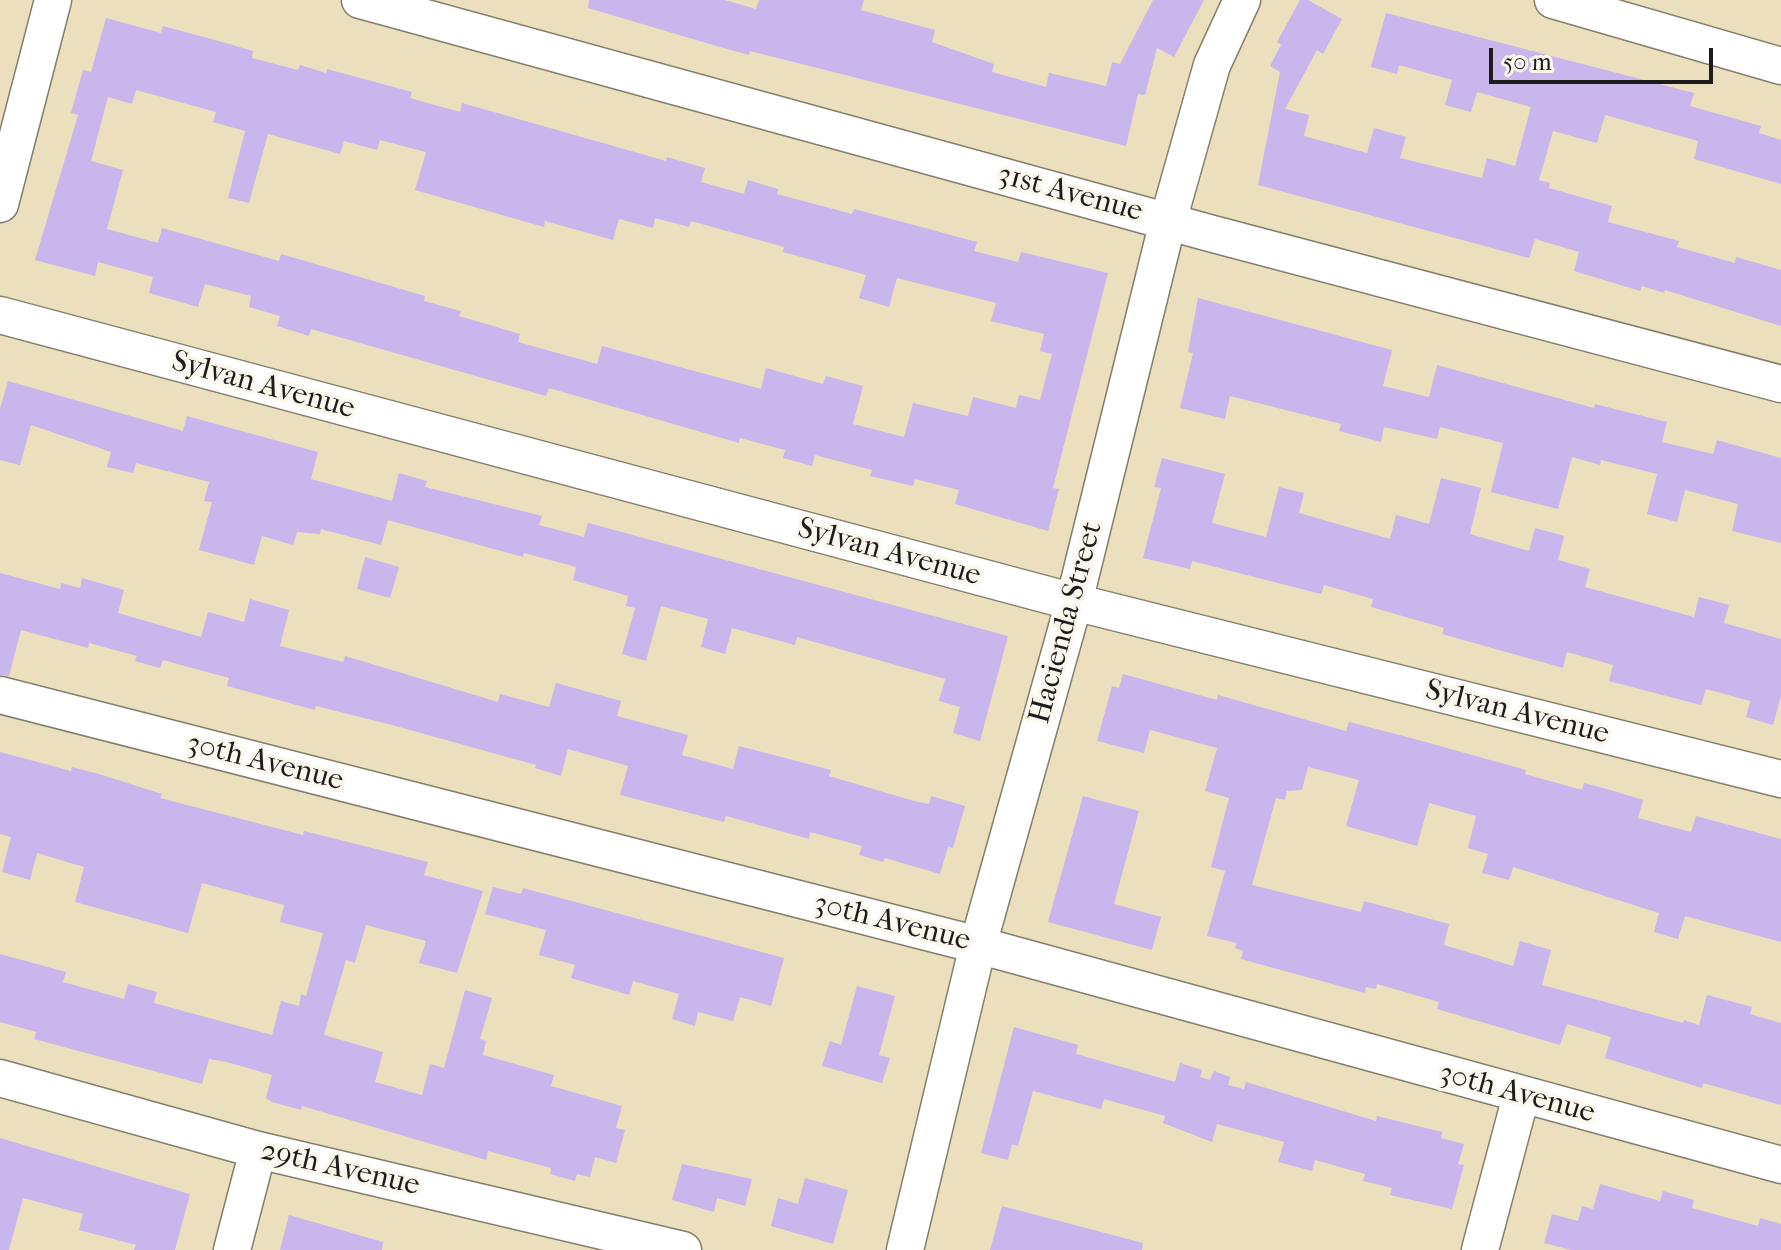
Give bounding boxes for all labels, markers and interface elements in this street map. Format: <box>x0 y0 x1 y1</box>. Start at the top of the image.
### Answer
scale bar <box>1493 32 1717 82</box>
text: 50 m <box>1503 48 1552 76</box>
street label: 31st Avenue <box>994 157 1146 231</box>
street label: Sylvan Avenue <box>168 344 358 428</box>
street label: Sylvan Avenue <box>794 511 984 595</box>
street label: Hacienda Street <box>1023 518 1111 728</box>
street label: Sylvan Avenue <box>1421 673 1613 753</box>
street label: 30th Avenue <box>183 726 347 800</box>
street label: 30th Avenue <box>810 886 974 960</box>
street label: 30th Avenue <box>1435 1056 1599 1132</box>
street label: 29th Avenue <box>257 1133 423 1205</box>

